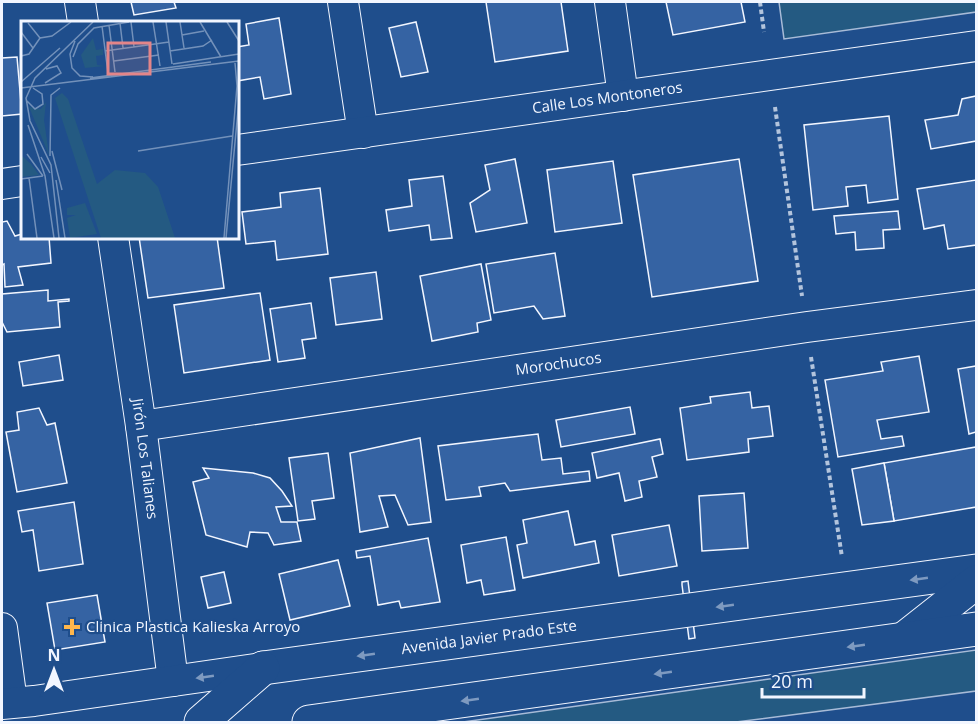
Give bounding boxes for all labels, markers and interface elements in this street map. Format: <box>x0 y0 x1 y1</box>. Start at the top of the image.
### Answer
inset map <box>21 21 238 238</box>
street label: Calle Los Montoneros <box>531 76 684 117</box>
street label: Morochucos <box>514 347 603 379</box>
street label: Jirón Los Talianes <box>128 395 164 520</box>
one-way arrow <box>909 575 928 584</box>
one-way arrow <box>716 601 735 611</box>
street label: Avenida Javier Prado Este <box>400 614 578 658</box>
place label: Clinica Plastica Kalieska Arroyo <box>86 616 300 636</box>
marker: Clinica Plastica Kalieska Arroyo <box>63 618 81 636</box>
north arrow <box>24 640 84 700</box>
one-way arrow <box>847 641 866 650</box>
text: N <box>47 644 61 666</box>
one-way arrow <box>356 650 375 659</box>
scale bar <box>762 661 864 699</box>
one-way arrow <box>653 668 672 677</box>
text: 20 m <box>771 669 813 693</box>
one-way arrow <box>195 672 214 681</box>
one-way arrow <box>460 695 479 705</box>

